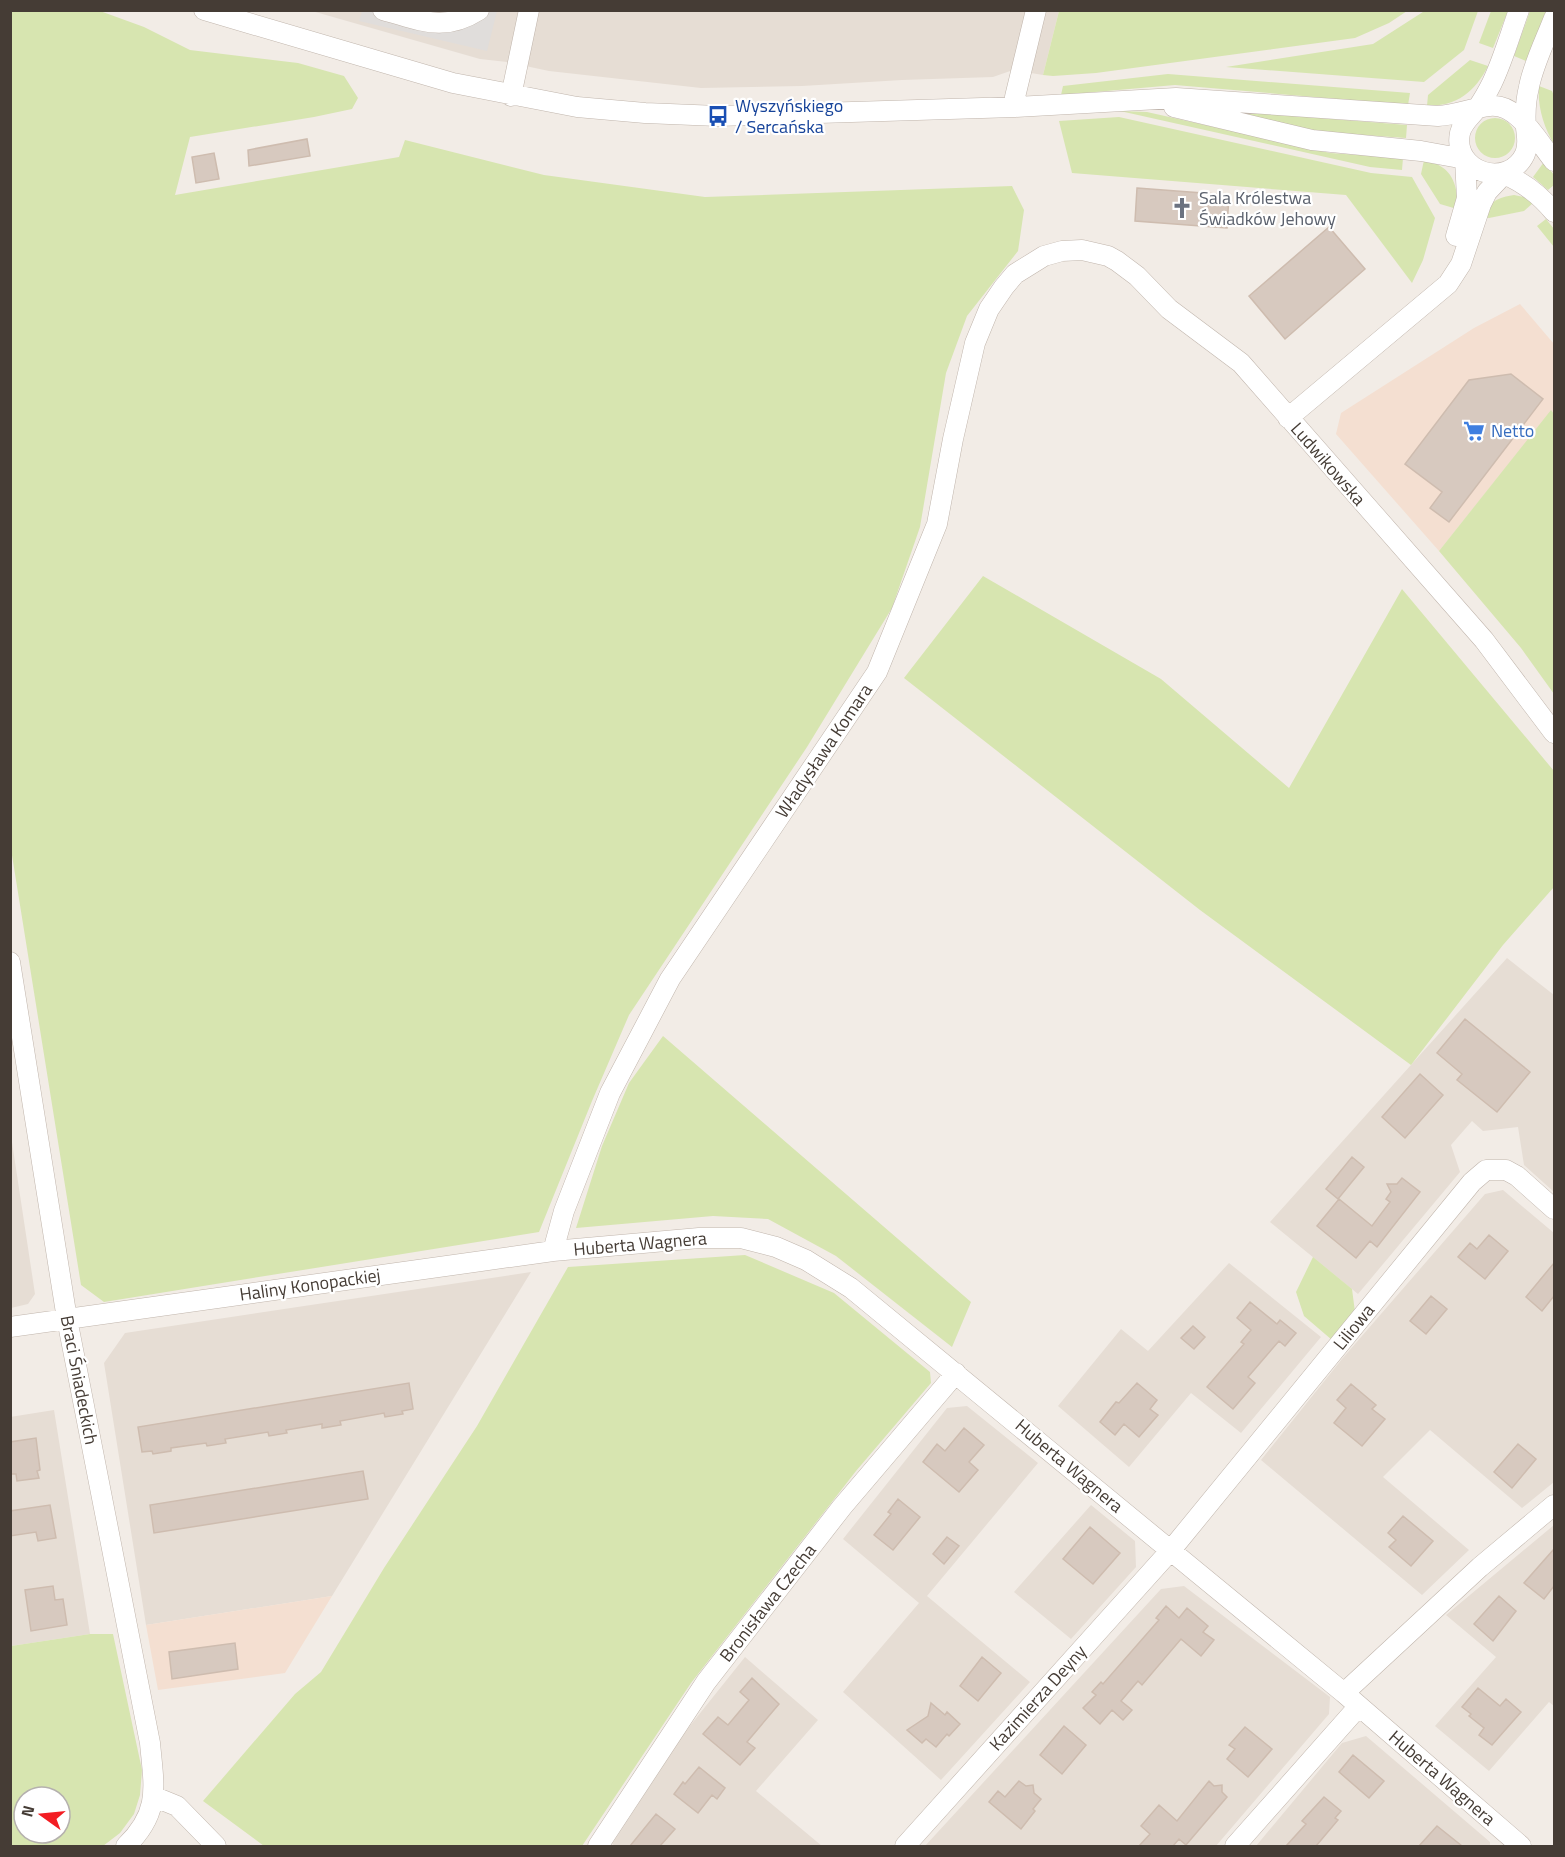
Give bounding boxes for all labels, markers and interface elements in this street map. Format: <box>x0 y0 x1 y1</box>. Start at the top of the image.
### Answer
place label: Wyszyńskiego / Sercańska <box>735 92 843 140</box>
bus stop icon: Wyszyńskiego / Sercańska <box>706 104 730 128</box>
place label: Sala Królestwa Świadków Jehowy <box>1199 184 1336 232</box>
church icon: Sala Królestwa Świadków Jehowy <box>1170 196 1194 220</box>
street label: Ludwikowska <box>1285 416 1372 511</box>
place label: Netto <box>1491 417 1534 444</box>
supermarket icon: Netto <box>1462 419 1486 443</box>
street label: Władysława Komara <box>768 678 879 823</box>
street label: Huberta Wagnera <box>572 1224 708 1263</box>
street label: Haliny Konopackiej <box>238 1261 382 1308</box>
street label: Liliowa <box>1327 1298 1381 1356</box>
street label: Braci Śniadeckich <box>54 1313 105 1447</box>
street label: Huberta Wagnera <box>1009 1412 1129 1519</box>
street label: Bronisława Czecha <box>713 1538 822 1667</box>
street label: Kazimierza Deyny <box>983 1638 1093 1757</box>
street label: Huberta Wagnera <box>1383 1724 1502 1832</box>
north arrow <box>12 1785 72 1845</box>
text: N <box>14 1803 41 1820</box>

